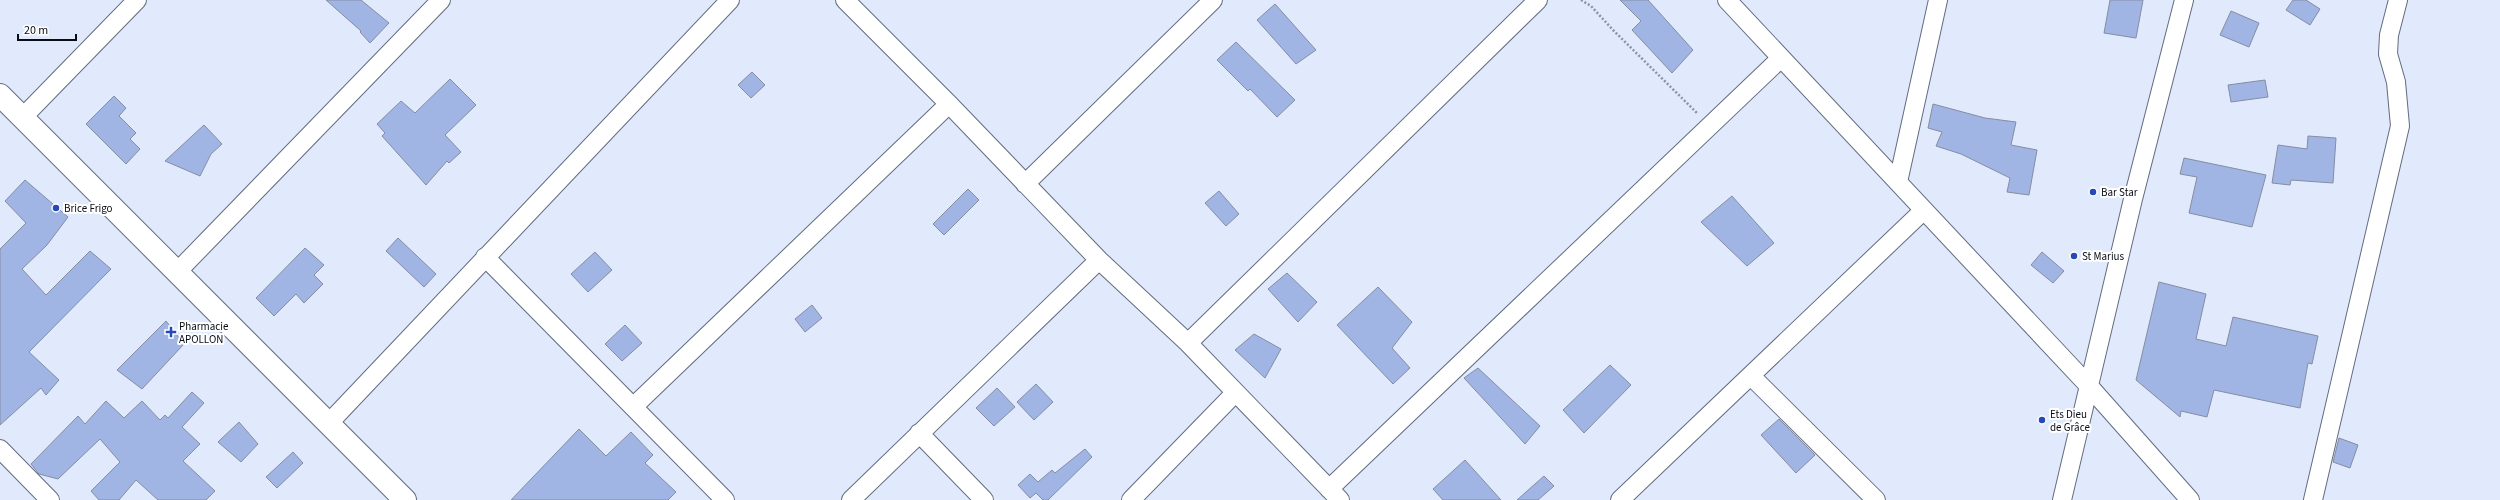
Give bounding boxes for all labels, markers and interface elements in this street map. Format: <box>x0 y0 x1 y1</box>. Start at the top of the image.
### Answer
scale bar <box>18 16 76 42</box>
text: 20 m <box>24 22 48 39</box>
place label: Bar Star <box>2101 185 2138 200</box>
marker: Bar Star <box>2088 187 2098 197</box>
place label: Brice Frigo <box>64 201 113 216</box>
marker: Brice Frigo <box>51 203 61 213</box>
place label: St Marius <box>2082 249 2125 264</box>
marker: St Marius <box>2069 251 2079 261</box>
place label: Pharmacie APOLLON <box>179 319 229 347</box>
marker: Pharmacie APOLLON <box>166 327 176 337</box>
place label: Ets Dieu de Grâce <box>2050 407 2090 435</box>
marker: Ets Dieu de Grâce <box>2037 415 2047 425</box>

